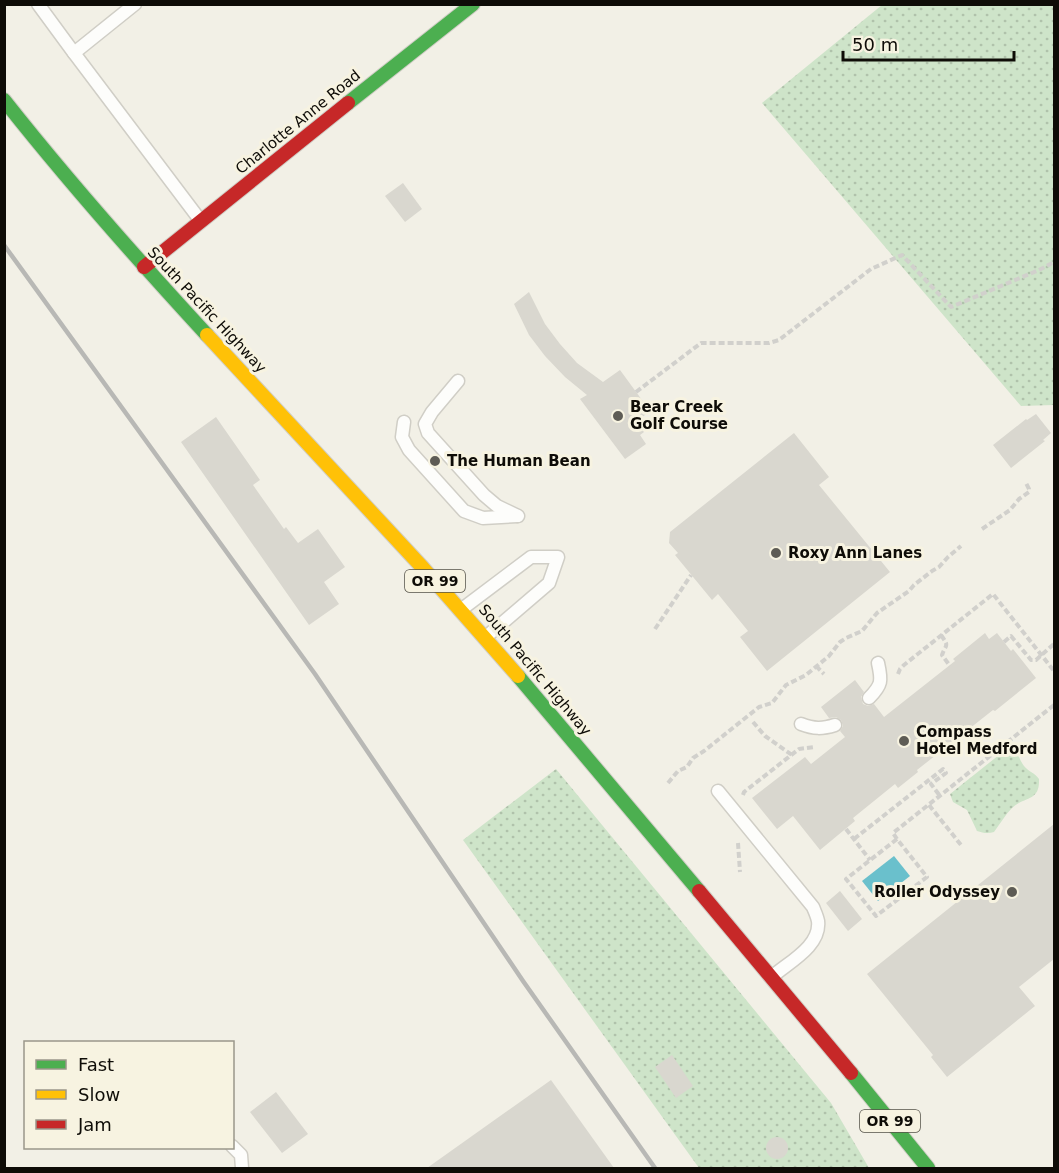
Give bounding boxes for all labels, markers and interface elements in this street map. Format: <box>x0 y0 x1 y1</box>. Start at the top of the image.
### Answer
scale bar <box>843 24 1014 62</box>
text: 50 m <box>852 34 898 55</box>
street label: Charlotte Anne Road <box>232 66 364 178</box>
street label: South Pacific Highway <box>144 243 270 377</box>
place label: Bear Creek Golf Course <box>630 398 728 433</box>
marker: Bear Creek Golf Course <box>611 409 625 423</box>
place label: The Human Bean <box>447 452 591 470</box>
marker: The Human Bean <box>428 454 442 468</box>
place label: Roxy Ann Lanes <box>788 544 922 562</box>
marker: Roxy Ann Lanes <box>769 546 783 560</box>
road number: OR 99 <box>405 570 465 592</box>
street label: South Pacific Highway <box>475 601 595 739</box>
place label: Compass Hotel Medford <box>916 723 1037 758</box>
marker: Compass Hotel Medford <box>897 734 911 748</box>
place label: Roller Odyssey <box>874 883 1000 901</box>
marker: Roller Odyssey <box>1005 885 1019 899</box>
legend <box>24 1041 234 1149</box>
text: Fast <box>78 1054 114 1075</box>
text: Slow <box>78 1084 120 1105</box>
road number: OR 99 <box>860 1110 920 1132</box>
text: Jam <box>77 1114 112 1135</box>

